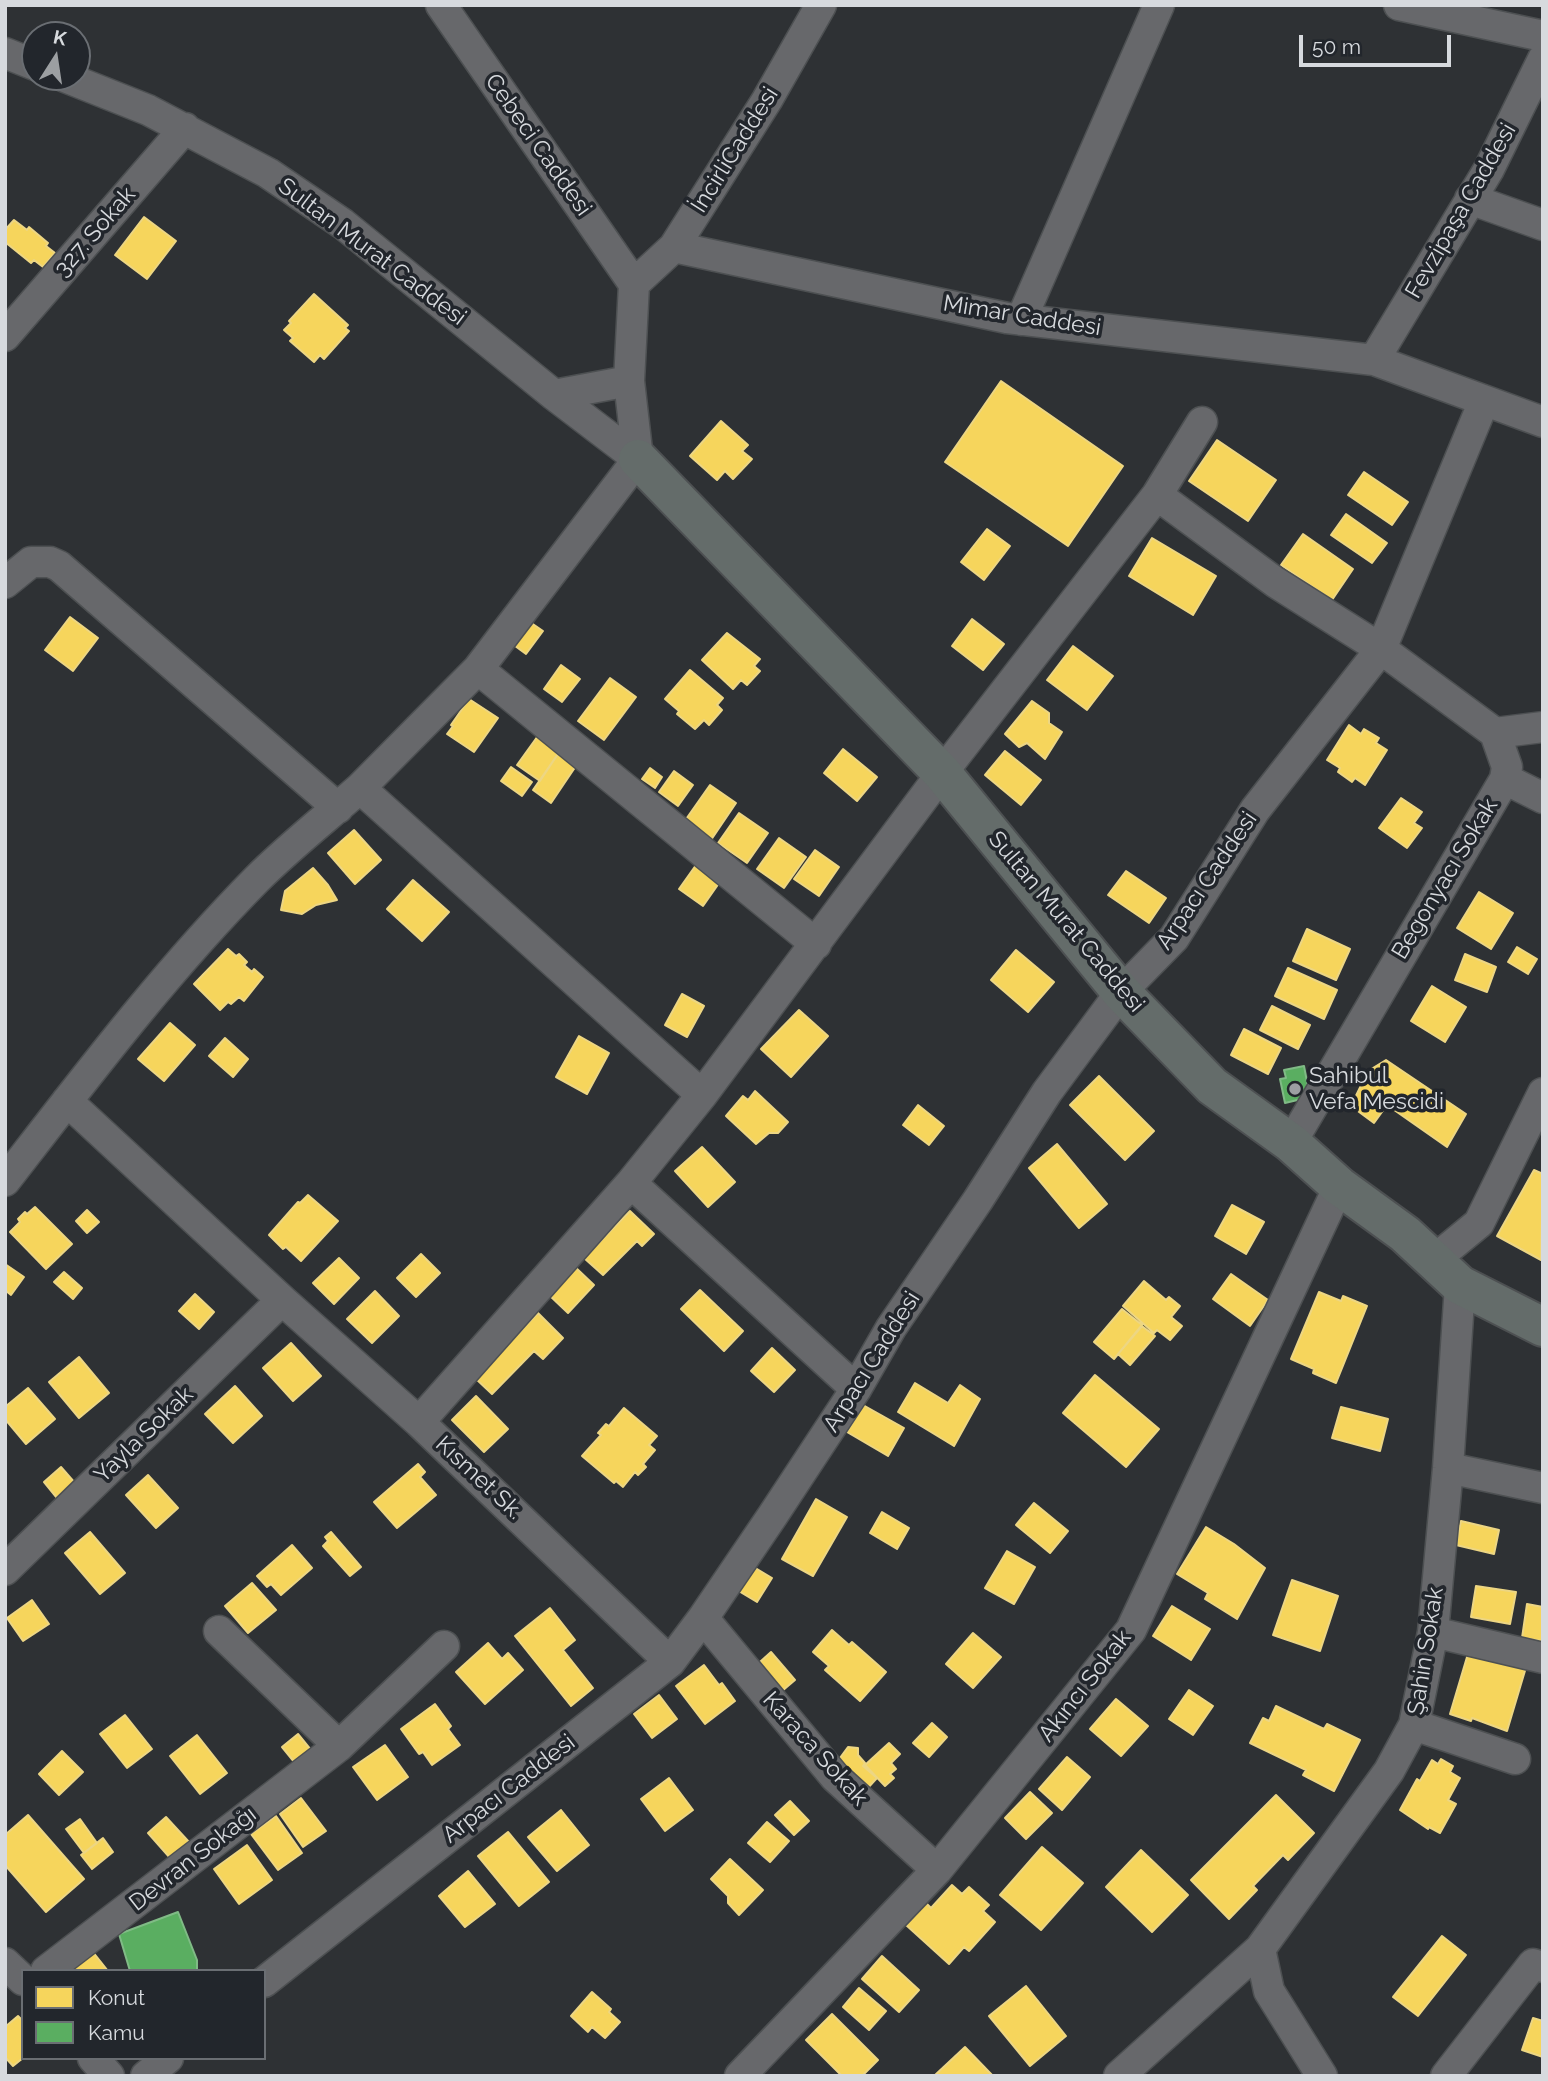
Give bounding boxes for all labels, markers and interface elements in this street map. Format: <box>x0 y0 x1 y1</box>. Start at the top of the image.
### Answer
north arrow <box>21 21 91 91</box>
scale bar <box>1303 21 1455 65</box>
text: K <box>51 25 68 49</box>
text: 50 m <box>1312 34 1361 59</box>
street label: Cebeci Caddesi <box>479 69 597 221</box>
street label: İncirliCaddesi <box>686 82 784 218</box>
street label: Fevzipaşa Caddesi <box>1400 119 1522 303</box>
street label: Sultan Murat Caddesi <box>273 172 471 332</box>
street label: 327. Sokak <box>49 182 141 282</box>
street label: Mimar Caddesi <box>941 290 1103 342</box>
street label: Begonyacı Sokak <box>1386 794 1504 964</box>
street label: Arpacı Caddesi <box>1151 807 1263 955</box>
street label: Sultan Murat Caddesi <box>982 826 1150 1018</box>
place label: Sahibul Vefa Mescidi <box>1309 1062 1444 1116</box>
marker: Sahibul Vefa Mescidi <box>1287 1081 1303 1097</box>
street label: Arpacı Caddesi <box>818 1287 926 1437</box>
street label: Yayla Sokak <box>89 1381 199 1489</box>
street label: Kısmet Sk. <box>430 1431 528 1525</box>
street label: Şahin Sokak <box>1402 1585 1450 1717</box>
street label: Akıncı Sokak <box>1033 1625 1137 1747</box>
street label: Karaca Sokak <box>757 1686 873 1812</box>
street label: Arpacı Caddesi <box>437 1729 581 1849</box>
street label: Devran Sokağı <box>124 1801 262 1917</box>
legend <box>21 1969 266 2060</box>
text: Konut <box>88 1985 145 2010</box>
text: Kamu <box>88 2020 145 2045</box>

